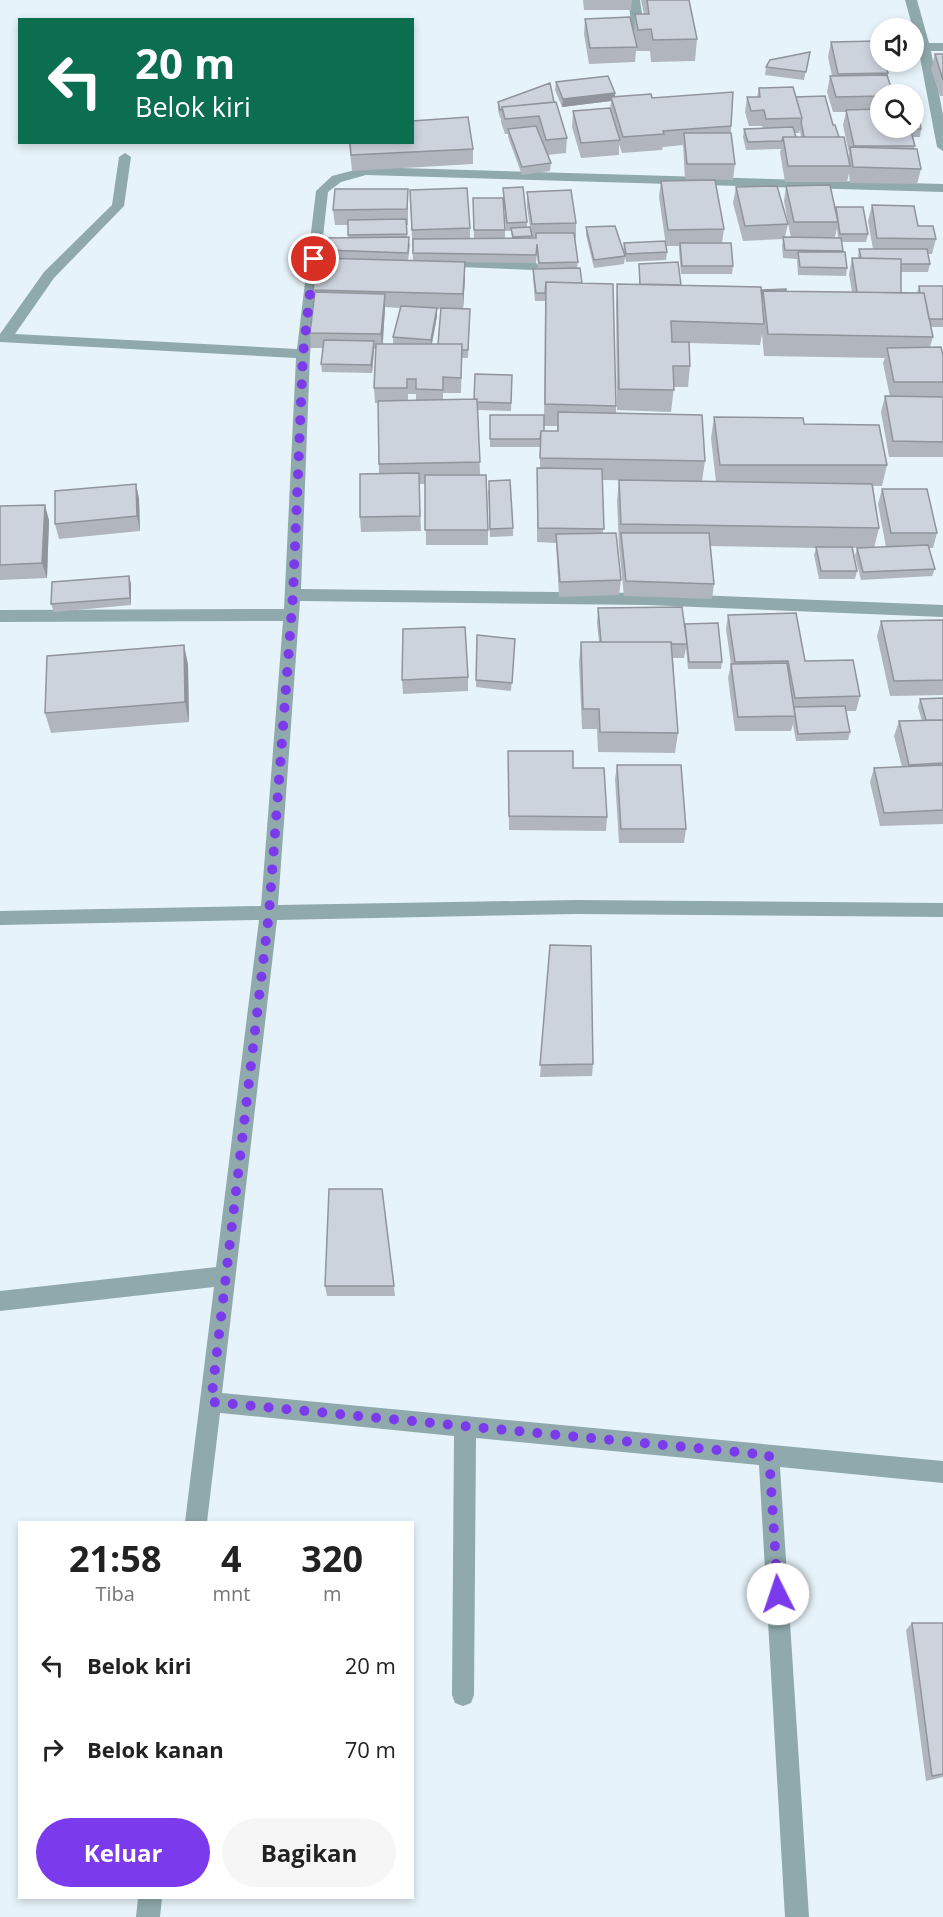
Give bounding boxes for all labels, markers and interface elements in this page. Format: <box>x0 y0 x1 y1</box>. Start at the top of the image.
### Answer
map controls <box>870 18 924 138</box>
button: sound <box>870 18 924 72</box>
text: 20 m <box>135 34 235 91</box>
icon: left <box>36 42 114 120</box>
button: search <box>870 84 924 138</box>
text: Belok kiri <box>135 88 251 125</box>
pin <box>288 233 339 284</box>
icon: arrive <box>297 242 330 275</box>
text: 21:58 <box>69 1534 162 1583</box>
text: 4 <box>221 1534 242 1583</box>
text: 320 <box>301 1534 363 1583</box>
position arrow <box>746 1562 810 1626</box>
text: Tiba <box>96 1580 135 1607</box>
text: mnt <box>212 1580 250 1607</box>
text: m <box>323 1580 341 1607</box>
icon: left <box>36 1649 69 1682</box>
text: Belok kiri <box>87 1650 192 1680</box>
text: 20 m <box>345 1650 396 1680</box>
icon: right <box>36 1733 69 1766</box>
text: Belok kanan <box>87 1734 224 1764</box>
text: 70 m <box>345 1734 396 1764</box>
button: Keluar <box>36 1818 210 1887</box>
button: Bagikan <box>222 1818 396 1887</box>

